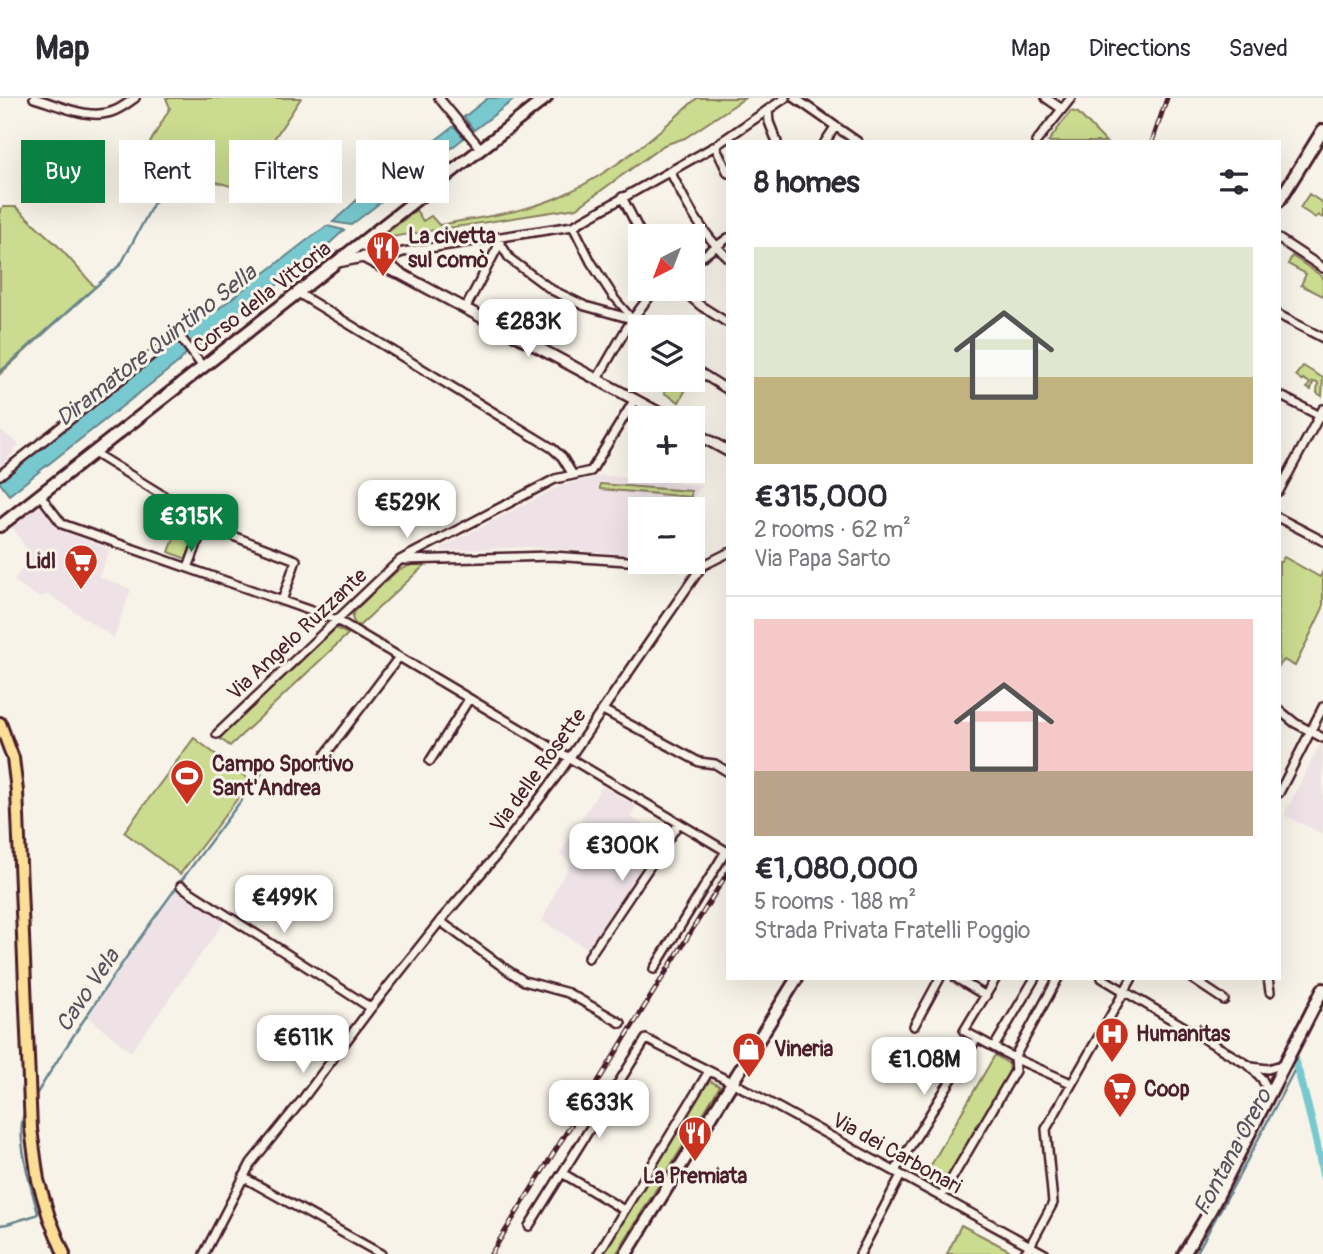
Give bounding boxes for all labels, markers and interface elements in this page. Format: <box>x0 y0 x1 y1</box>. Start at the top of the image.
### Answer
text: Map <box>35 28 90 69</box>
text: Map <box>1011 34 1051 63</box>
text: Directions <box>1089 34 1190 63</box>
text: Saved <box>1228 34 1288 63</box>
chip: Buy <box>21 140 105 203</box>
chip: Rent <box>119 140 215 203</box>
chip: Filters <box>229 140 342 203</box>
chip: New <box>356 140 449 203</box>
icon: filters <box>1215 163 1253 201</box>
text: 8 homes <box>754 164 860 201</box>
place label: La civetta sul comò <box>408 223 496 274</box>
north arrow <box>628 224 705 301</box>
map controls <box>628 224 705 574</box>
restaurant icon: La civetta sul comò <box>364 229 402 278</box>
street label: Corso della Vittoria <box>188 235 337 360</box>
water label: Diramatore Quintino Sella <box>50 257 263 433</box>
icon: home <box>941 292 1067 418</box>
pin: €283K <box>479 300 577 359</box>
text: €283K <box>495 307 561 336</box>
button: layers <box>628 315 705 392</box>
button: + <box>628 406 705 483</box>
text: €315,000 <box>754 478 888 515</box>
pin: €529K <box>358 480 456 540</box>
text: €529K <box>374 488 440 517</box>
pin: €315K <box>142 494 240 554</box>
button: − <box>628 497 705 574</box>
text: €315K <box>159 502 223 531</box>
text: 2 rooms · 62 m² <box>754 515 911 544</box>
supermarket icon: Lidl <box>62 542 100 591</box>
text: Via Papa Sarto <box>754 544 891 573</box>
place label: Lidl <box>25 548 56 575</box>
street label: Via Angelo Ruzzante <box>222 562 374 706</box>
icon: home <box>941 664 1067 790</box>
street label: Via delle Rosette <box>484 702 593 838</box>
place label: Campo Sportivo Sant'Andrea <box>212 751 354 802</box>
sports icon: Campo Sportivo Sant'Andrea <box>168 757 206 806</box>
pin: €300K <box>573 824 671 883</box>
text: €300K <box>585 831 659 860</box>
text: €1,080,000 <box>754 850 918 887</box>
pin: €499K <box>235 876 333 935</box>
text: €499K <box>251 883 317 912</box>
text: 5 rooms · 188 m² <box>754 887 916 916</box>
text: Strada Privata Fratelli Poggio <box>754 916 1030 945</box>
water label: Cavo Vela <box>49 942 126 1037</box>
hospital icon: Humanitas <box>1093 1015 1131 1064</box>
pin: €611K <box>254 1016 352 1075</box>
place label: Humanitas <box>1136 1021 1231 1048</box>
text: €611K <box>273 1023 333 1052</box>
shop icon: Vineria <box>730 1030 768 1079</box>
place label: Vineria <box>774 1036 834 1063</box>
pin: €1.08M <box>867 1038 981 1097</box>
text: €1.08M <box>887 1045 961 1074</box>
supermarket icon: Coop <box>1101 1070 1139 1119</box>
place label: Coop <box>1144 1076 1190 1103</box>
pin: €633K <box>550 1080 648 1140</box>
water label: Fontana Orero <box>1187 1082 1279 1221</box>
text: €633K <box>565 1088 633 1117</box>
street label: Via dei Carbonari <box>827 1107 967 1200</box>
restaurant icon: La Premiata <box>676 1114 714 1163</box>
place label: La Premiata <box>643 1163 747 1190</box>

